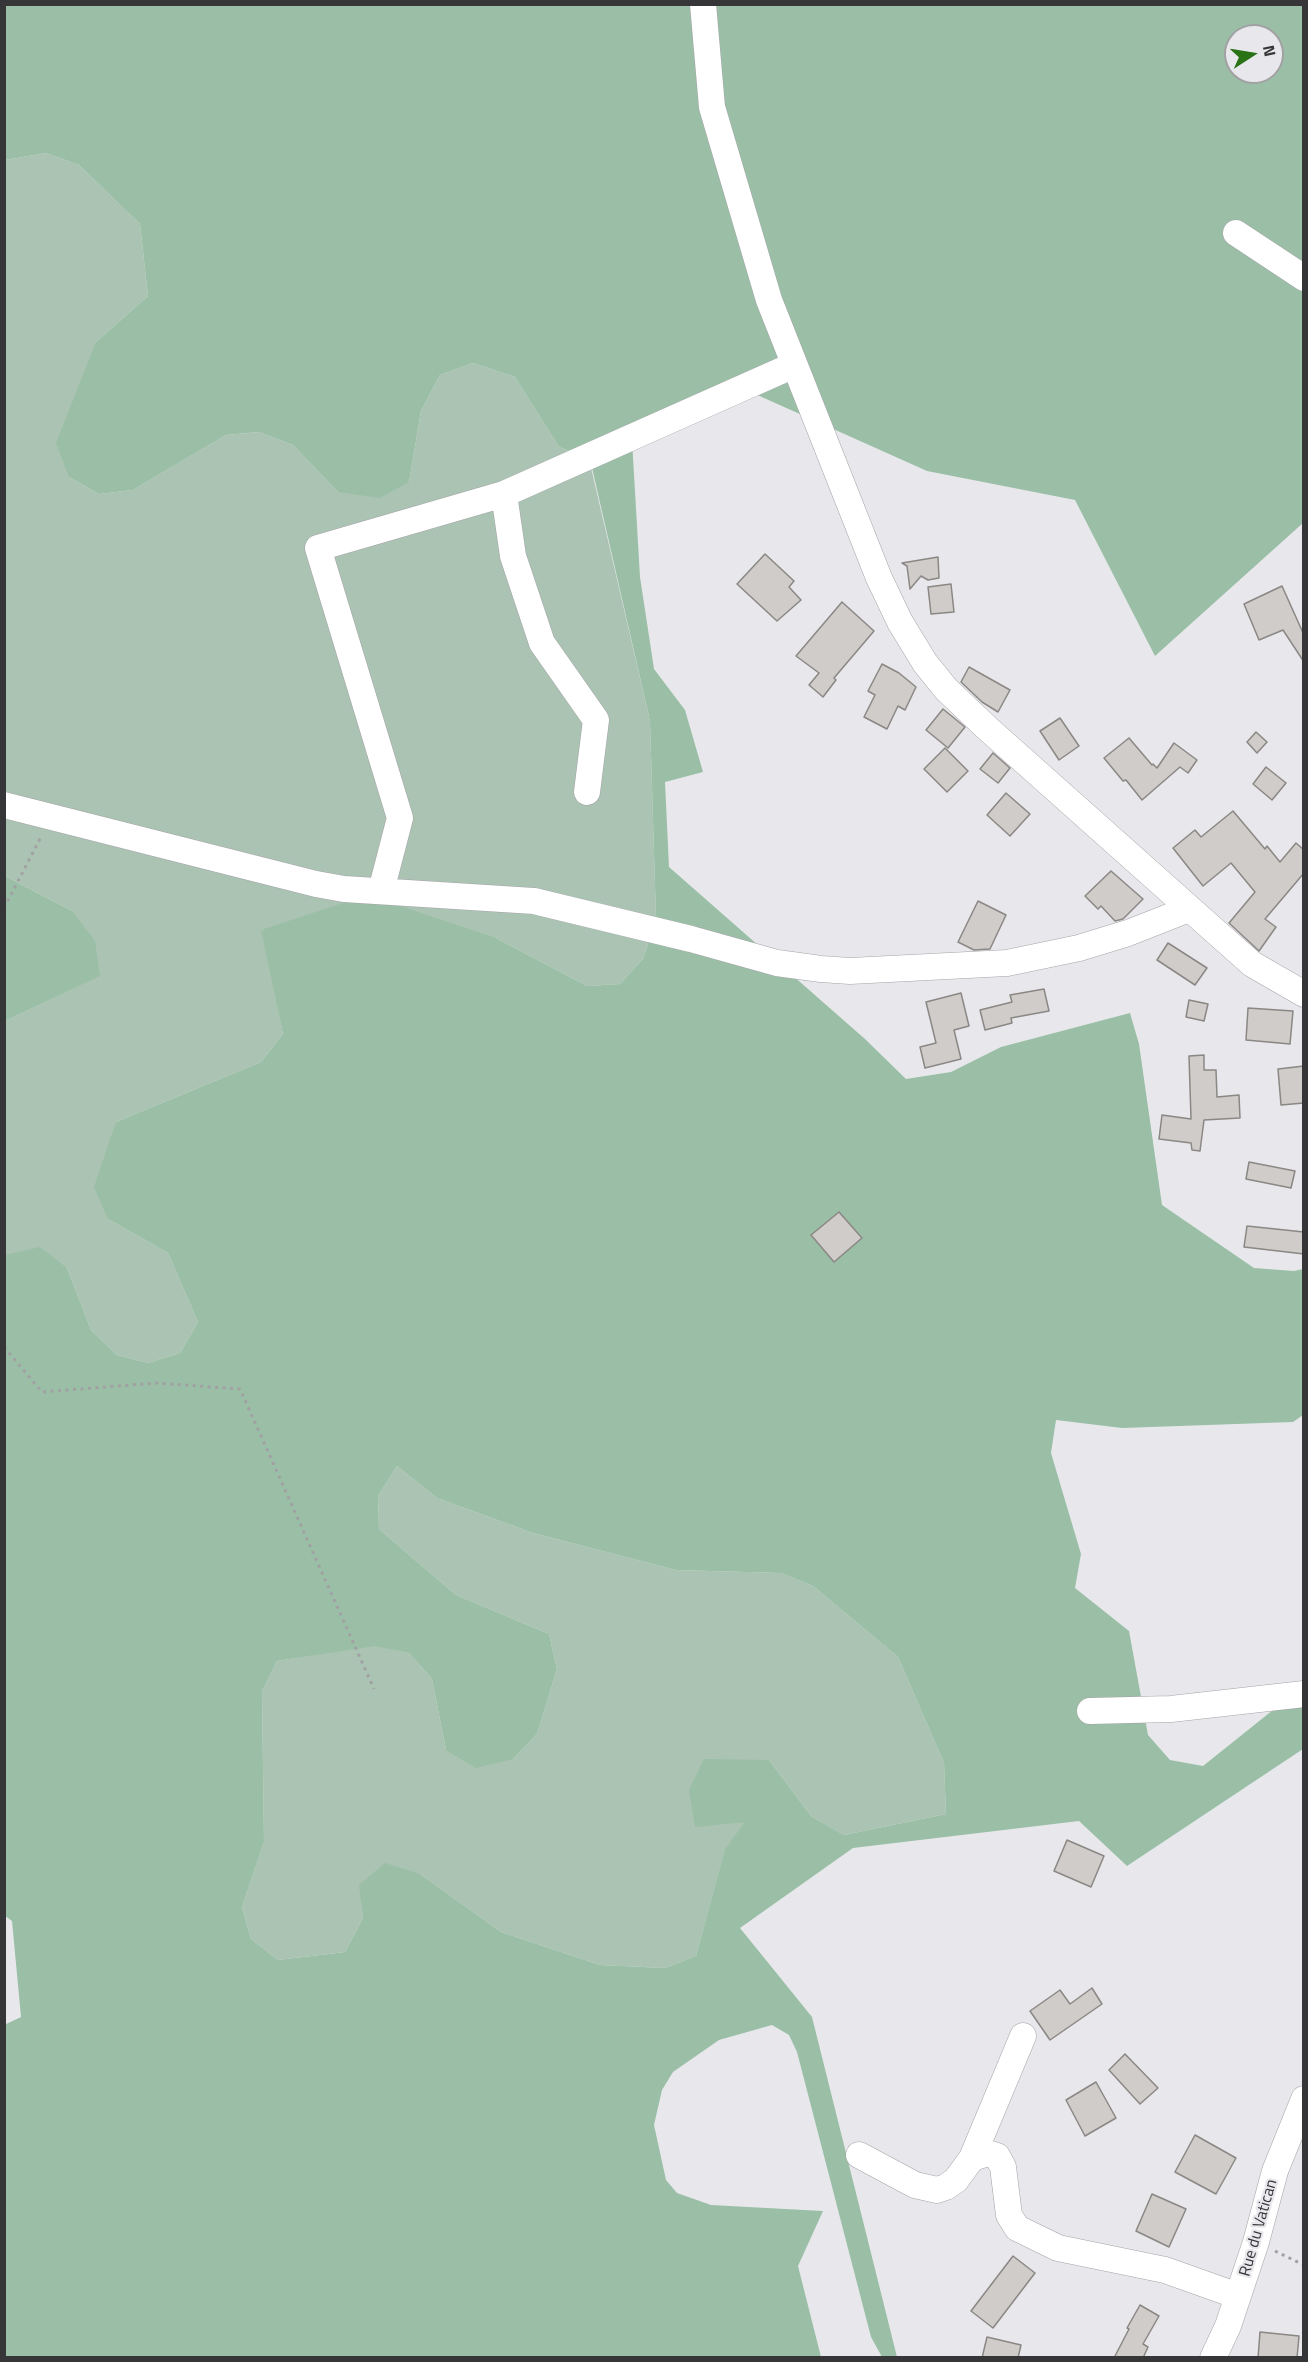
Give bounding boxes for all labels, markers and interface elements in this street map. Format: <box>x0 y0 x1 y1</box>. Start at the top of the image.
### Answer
north arrow <box>1224 24 1284 84</box>
text: N <box>1257 43 1283 59</box>
street label: Rue du Vatican <box>1236 2177 1282 2279</box>

